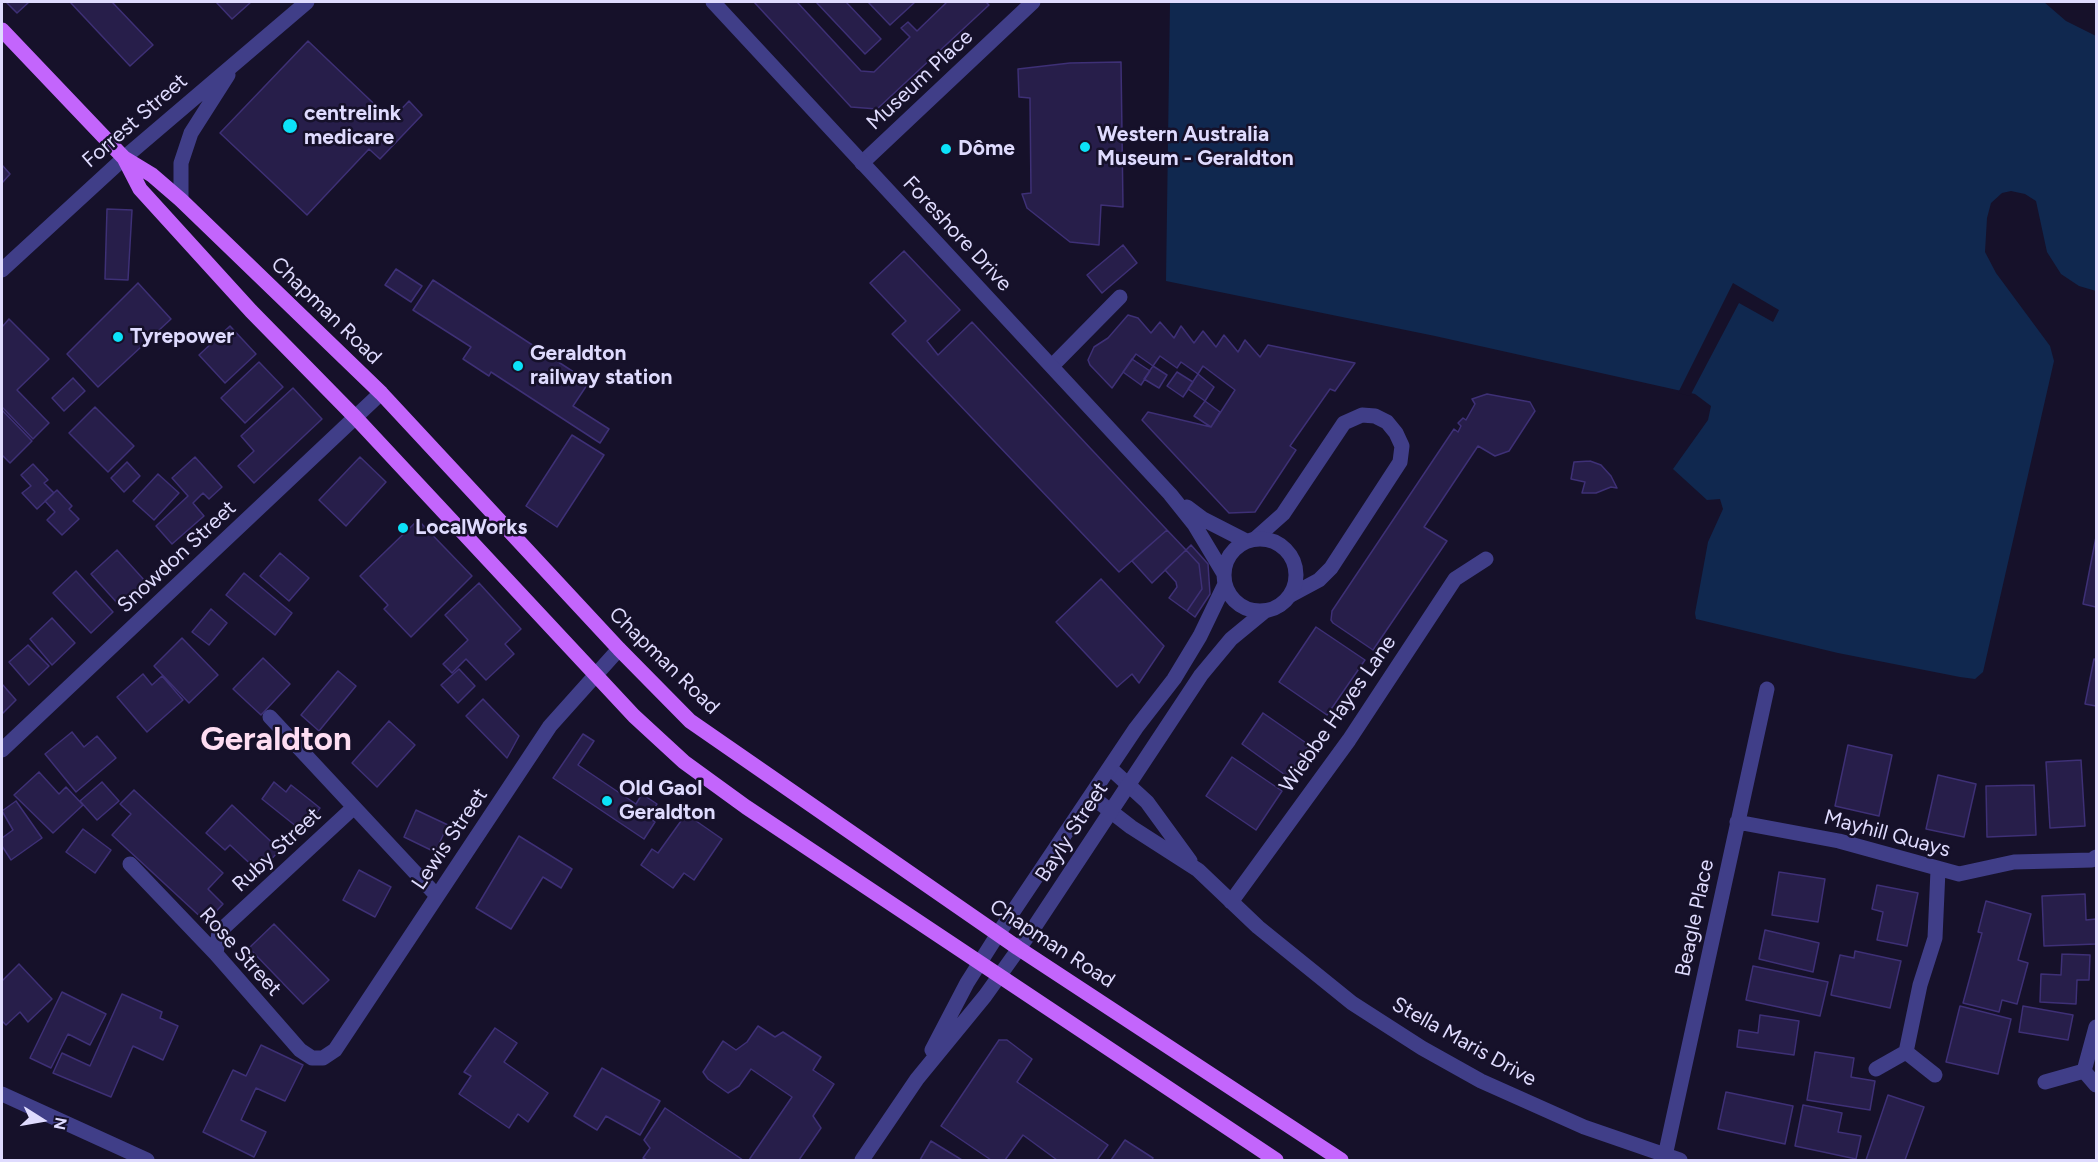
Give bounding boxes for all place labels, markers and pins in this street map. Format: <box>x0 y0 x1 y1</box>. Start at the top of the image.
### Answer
place label: centrelink medicare <box>304 101 401 151</box>
marker: centrelink medicare <box>281 117 299 135</box>
place label: Western Australia Museum - Geraldton <box>1097 122 1294 172</box>
place label: Dôme <box>958 136 1015 162</box>
marker: Western Australia Museum - Geraldton <box>1078 140 1092 154</box>
marker: Dôme <box>939 142 953 156</box>
place label: Tyrepower <box>130 324 234 350</box>
marker: Tyrepower <box>111 330 125 344</box>
place label: Geraldton railway station <box>530 341 672 391</box>
marker: Geraldton railway station <box>511 359 525 373</box>
place label: LocalWorks <box>415 515 527 541</box>
marker: LocalWorks <box>396 521 410 535</box>
place label: Old Gaol Geraldton <box>619 776 715 826</box>
marker: Old Gaol Geraldton <box>600 794 614 808</box>

